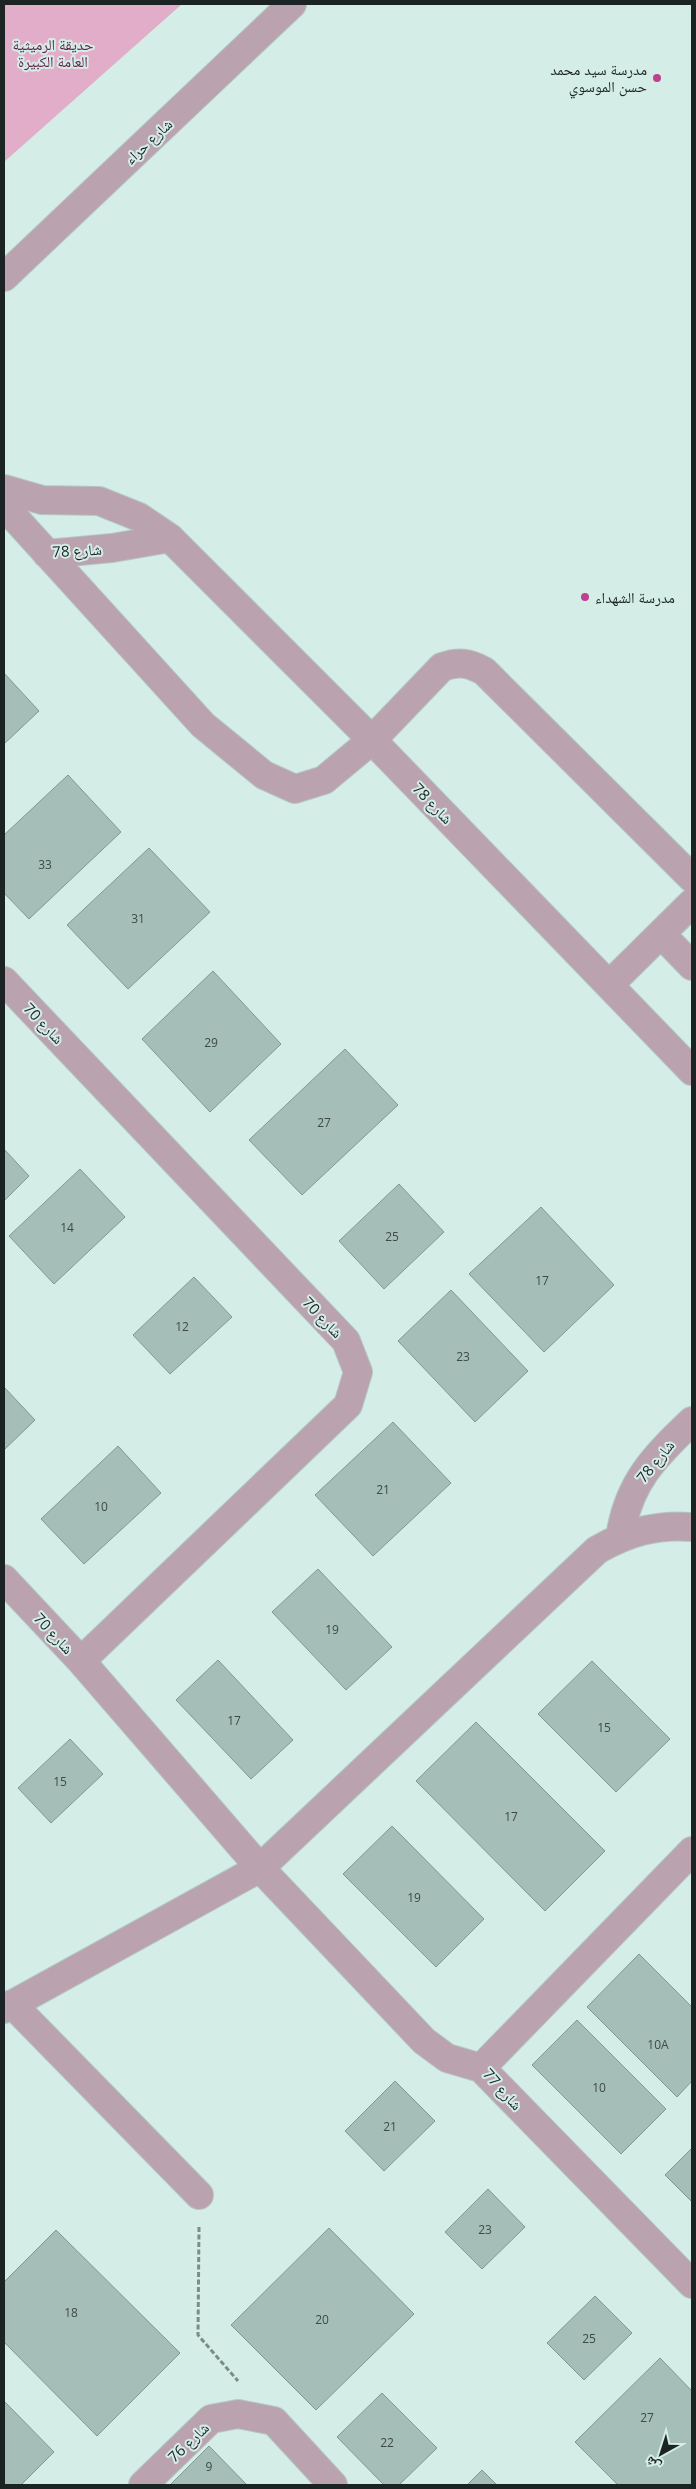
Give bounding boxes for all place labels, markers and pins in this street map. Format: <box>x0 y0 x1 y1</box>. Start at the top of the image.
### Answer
place label: مدرسة سيد محمد حسن الموسوي <box>550 59 647 99</box>
marker: مدرسة سيد محمد حسن الموسوي <box>651 72 663 84</box>
place label: مدرسة الشهداء <box>595 587 675 607</box>
marker: مدرسة الشهداء <box>579 591 591 603</box>

